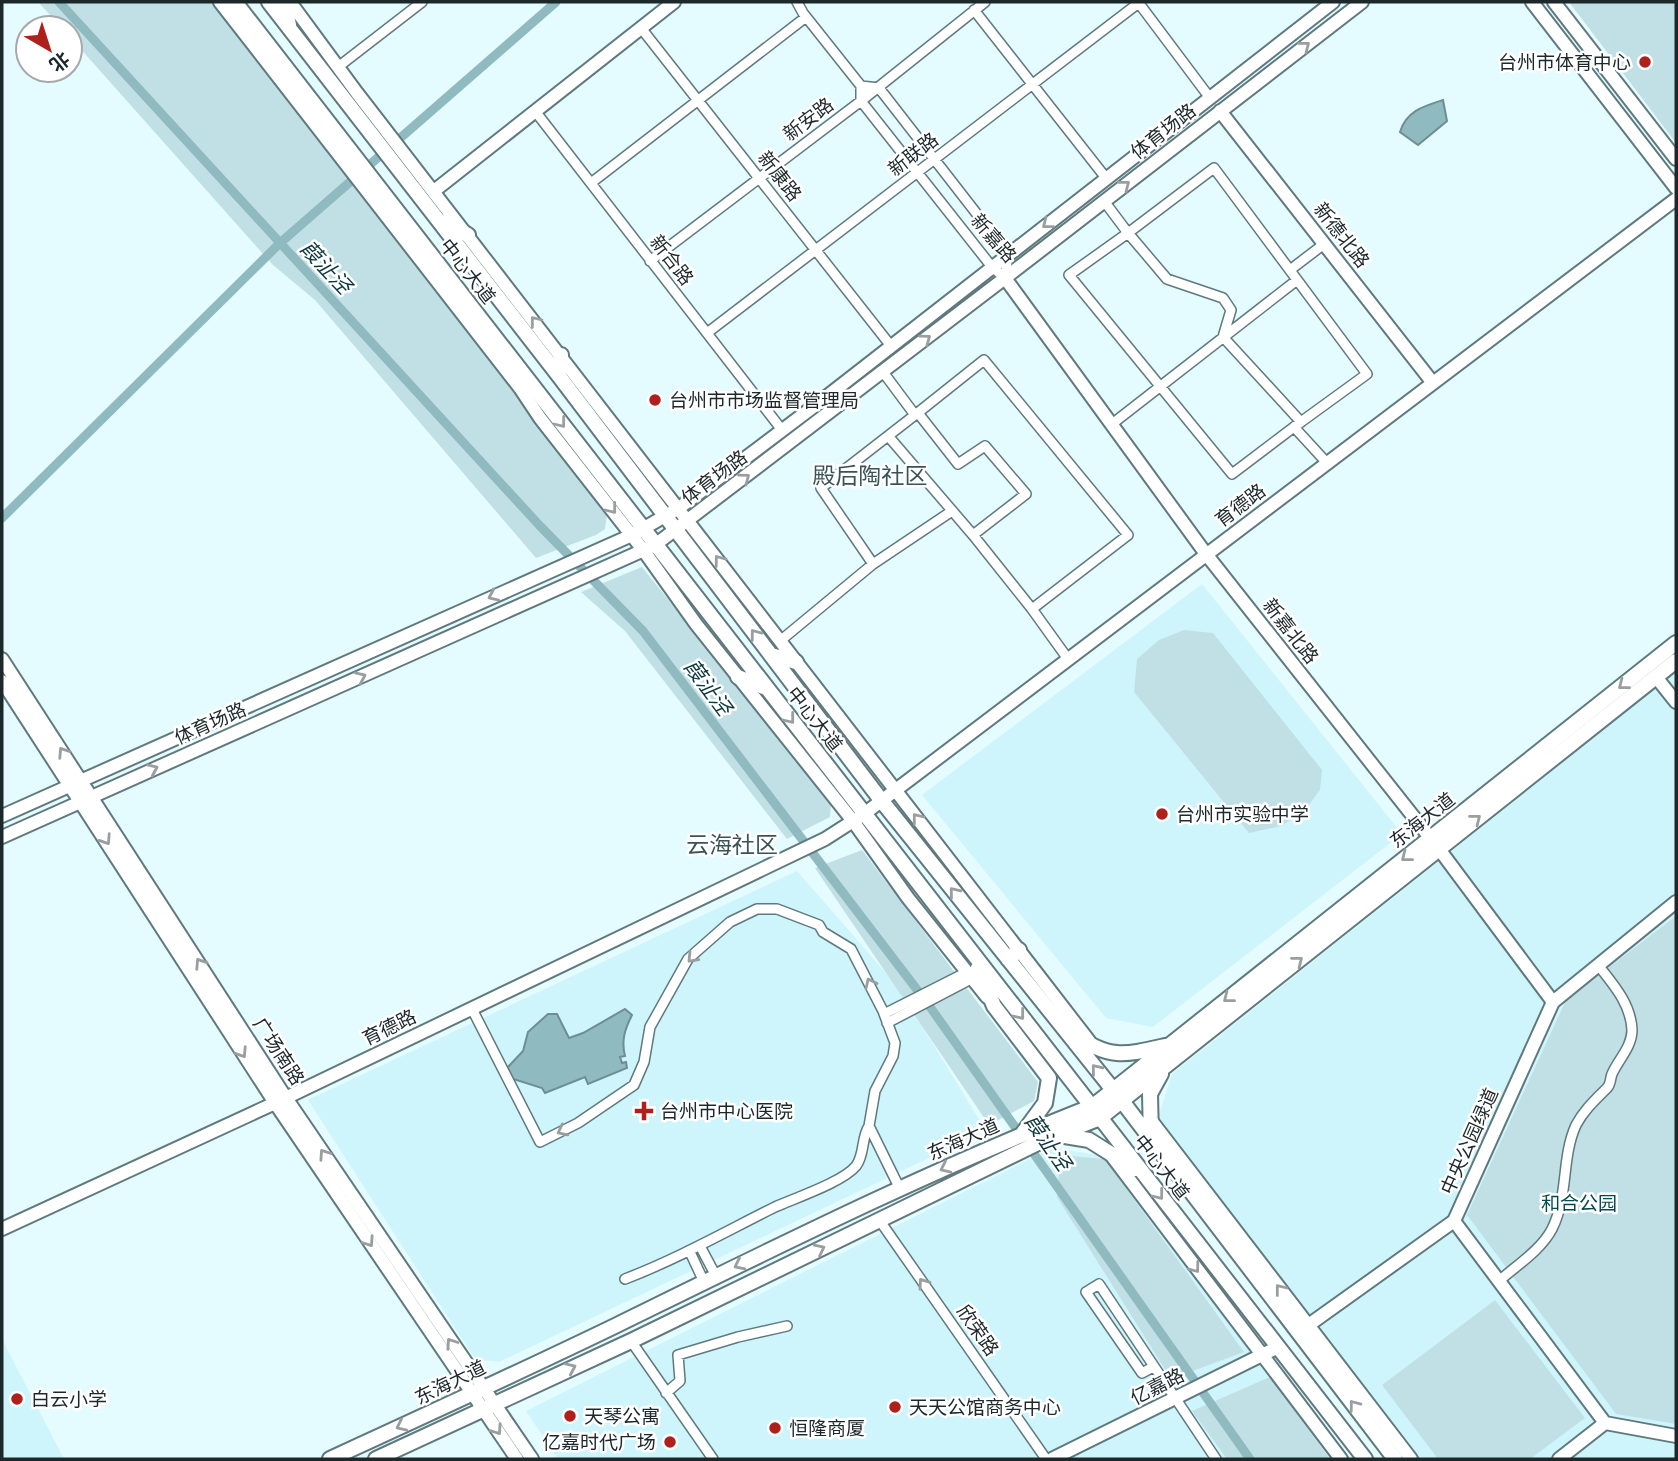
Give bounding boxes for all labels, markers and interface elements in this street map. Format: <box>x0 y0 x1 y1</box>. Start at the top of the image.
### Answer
north arrow <box>14 14 84 84</box>
one-way arrow <box>1297 41 1310 54</box>
text: 北 <box>44 46 75 78</box>
place label: 台州市体育中心 <box>1498 49 1631 75</box>
marker: 台州市体育中心 <box>1637 54 1653 70</box>
street label: 新安路 <box>777 91 839 147</box>
street label: 体育场路 <box>1125 97 1201 165</box>
street label: 新联路 <box>883 126 943 182</box>
street label: 新康路 <box>752 146 808 206</box>
one-way arrow <box>1117 181 1130 193</box>
street label: 新德北路 <box>1308 197 1376 273</box>
street label: 新嘉路 <box>965 208 1023 268</box>
one-way arrow <box>1042 215 1055 228</box>
street label: 新合路 <box>644 230 700 290</box>
street label: 中心大道 <box>434 233 502 309</box>
water label: 葭沚泾 <box>294 234 359 301</box>
one-way arrow <box>531 317 544 329</box>
one-way arrow <box>918 335 931 348</box>
place label: 台州市市场监督管理局 <box>669 387 859 413</box>
marker: 台州市市场监督管理局 <box>647 392 663 408</box>
one-way arrow <box>553 415 566 428</box>
street label: 体育场路 <box>676 444 752 510</box>
district label: 殿后陶社区 <box>813 460 928 491</box>
one-way arrow <box>738 473 750 486</box>
street label: 育德路 <box>1209 477 1271 533</box>
one-way arrow <box>603 501 616 513</box>
one-way arrow <box>714 555 727 568</box>
one-way arrow <box>488 588 501 602</box>
street label: 新嘉北路 <box>1257 593 1325 669</box>
one-way arrow <box>750 629 763 642</box>
water label: 葭沚泾 <box>677 653 740 722</box>
one-way arrow <box>354 671 367 685</box>
one-way arrow <box>1618 677 1630 690</box>
street label: 中心大道 <box>781 681 849 757</box>
street label: 体育场路 <box>170 696 250 750</box>
one-way arrow <box>782 711 795 724</box>
one-way arrow <box>58 746 71 759</box>
one-way arrow <box>146 763 159 777</box>
street label: 东海大道 <box>1384 786 1460 854</box>
place label: 台州市实验中学 <box>1176 801 1309 827</box>
marker: 台州市实验中学 <box>1154 806 1170 822</box>
one-way arrow <box>912 814 925 826</box>
one-way arrow <box>1469 815 1481 828</box>
district label: 云海社区 <box>686 829 778 860</box>
one-way arrow <box>98 833 111 846</box>
one-way arrow <box>1402 849 1415 861</box>
one-way arrow <box>949 887 962 899</box>
one-way arrow <box>687 949 700 962</box>
one-way arrow <box>1291 956 1303 969</box>
one-way arrow <box>195 958 208 971</box>
one-way arrow <box>864 978 878 990</box>
one-way arrow <box>1223 990 1236 1003</box>
street label: 育德路 <box>358 1003 420 1051</box>
one-way arrow <box>1012 1007 1025 1020</box>
street label: 广场南路 <box>247 1012 311 1090</box>
one-way arrow <box>234 1045 247 1058</box>
one-way arrow <box>1092 1064 1104 1077</box>
street label: 中央公园绿道 <box>1434 1084 1504 1198</box>
place label: 台州市中心医院 <box>660 1098 793 1124</box>
marker: 台州市中心医院 <box>634 1101 654 1121</box>
water label: 葭沚泾 <box>1018 1108 1079 1178</box>
street label: 东海大道 <box>923 1112 1003 1166</box>
one-way arrow <box>557 1122 569 1136</box>
street label: 中心大道 <box>1128 1129 1196 1205</box>
one-way arrow <box>320 1149 332 1162</box>
one-way arrow <box>940 1160 952 1174</box>
one-way arrow <box>1151 1187 1164 1200</box>
park label: 和合公园 <box>1541 1190 1617 1216</box>
one-way arrow <box>360 1234 373 1247</box>
one-way arrow <box>813 1244 825 1258</box>
one-way arrow <box>734 1256 746 1270</box>
one-way arrow <box>1187 1260 1200 1273</box>
one-way arrow <box>919 1278 931 1291</box>
one-way arrow <box>1276 1284 1289 1296</box>
street label: 欣荣路 <box>951 1299 1005 1361</box>
one-way arrow <box>446 1337 459 1350</box>
street label: 东海大道 <box>410 1354 490 1410</box>
street label: 亿嘉路 <box>1126 1361 1188 1411</box>
one-way arrow <box>563 1362 576 1376</box>
place label: 白云小学 <box>31 1386 107 1412</box>
marker: 白云小学 <box>9 1391 25 1407</box>
place label: 天天公馆商务中心 <box>909 1394 1061 1420</box>
marker: 天天公馆商务中心 <box>887 1399 903 1415</box>
one-way arrow <box>1349 1400 1362 1413</box>
place label: 天琴公寓 <box>584 1403 660 1429</box>
marker: 天琴公寓 <box>562 1408 578 1424</box>
place label: 恒隆商厦 <box>789 1415 865 1441</box>
one-way arrow <box>396 1418 408 1432</box>
marker: 恒隆商厦 <box>767 1420 783 1436</box>
one-way arrow <box>489 1422 501 1435</box>
place label: 亿嘉时代广场 <box>542 1429 656 1455</box>
marker: 亿嘉时代广场 <box>662 1434 678 1450</box>

